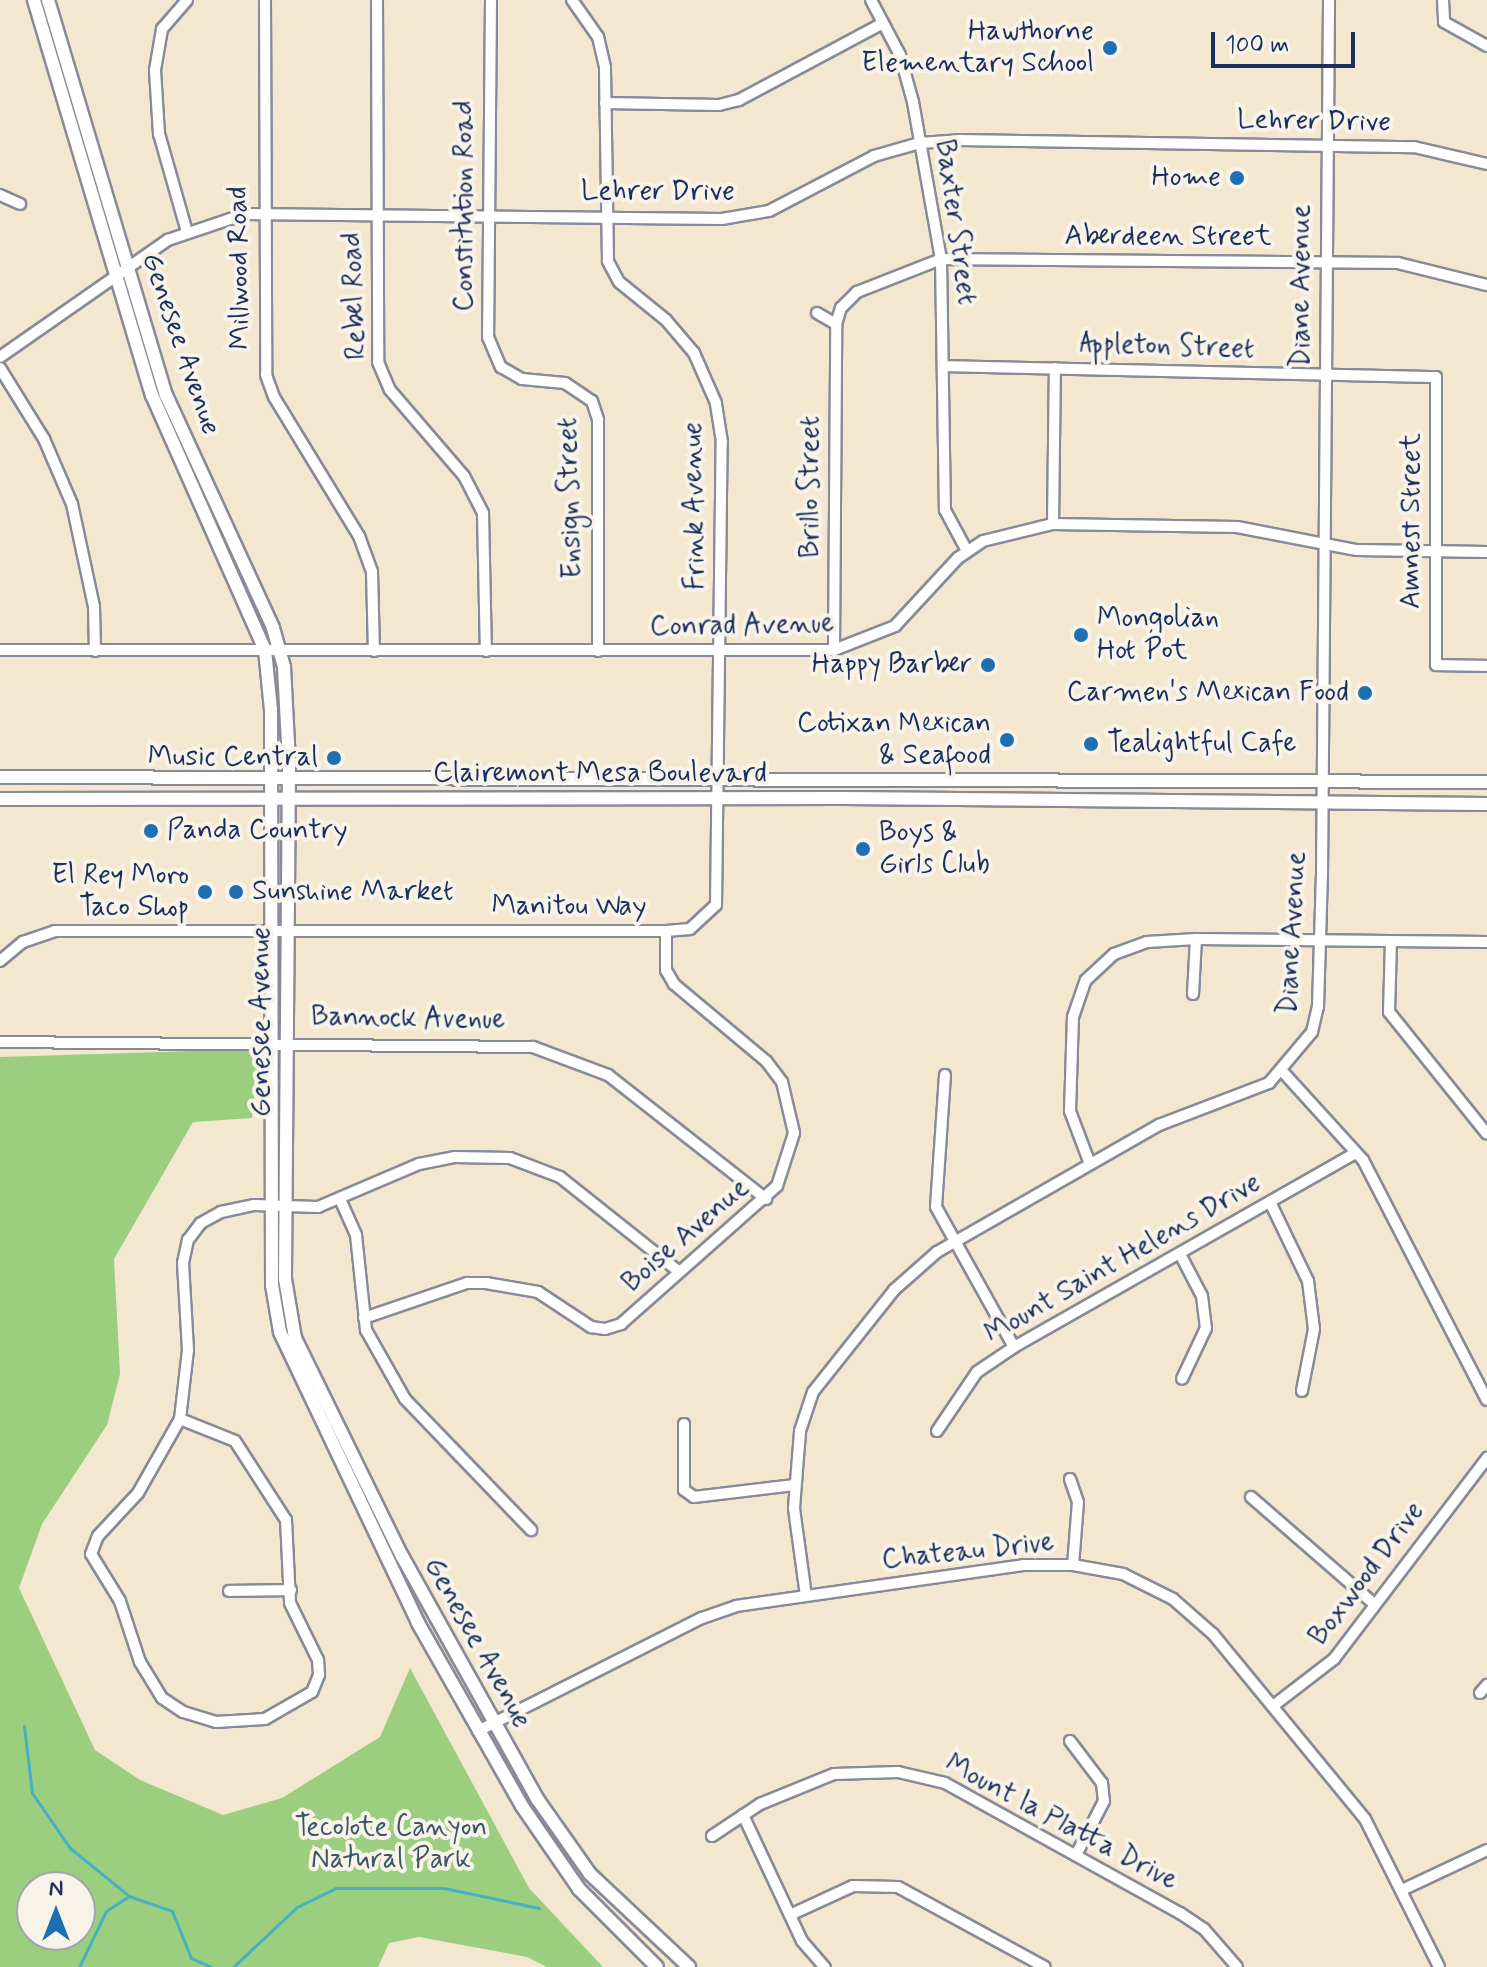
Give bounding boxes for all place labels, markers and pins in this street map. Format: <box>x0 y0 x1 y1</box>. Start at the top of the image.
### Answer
place label: Hawthorne Elementary School <box>861 15 1094 81</box>
marker: Hawthorne Elementary School <box>1101 39 1119 57</box>
place label: Home <box>1151 161 1221 195</box>
marker: Home <box>1228 169 1246 187</box>
place label: Mongolian Hot Pot <box>1097 602 1219 668</box>
marker: Mongolian Hot Pot <box>1072 626 1090 644</box>
place label: Happy Barber <box>813 648 972 682</box>
marker: Happy Barber <box>979 656 997 674</box>
place label: Carmen's Mexican Food <box>1067 676 1349 710</box>
marker: Carmen's Mexican Food <box>1356 684 1374 702</box>
place label: Cotixan Mexican & Seafood <box>795 707 991 773</box>
place label: Tealightful Cafe <box>1107 727 1299 761</box>
marker: Cotixan Mexican & Seafood <box>998 731 1016 749</box>
marker: Tealightful Cafe <box>1082 735 1100 753</box>
place label: Music Central <box>149 741 318 775</box>
marker: Music Central <box>325 749 343 767</box>
place label: Panda Country <box>167 814 346 848</box>
place label: Boys & Girls Club <box>879 816 996 882</box>
marker: Panda Country <box>142 822 160 840</box>
marker: Boys & Girls Club <box>854 840 872 858</box>
place label: El Rey Moro Taco Shop <box>47 859 189 925</box>
place label: Sunshine Market <box>252 875 454 909</box>
marker: El Rey Moro Taco Shop <box>196 883 214 901</box>
marker: Sunshine Market <box>227 883 245 901</box>

